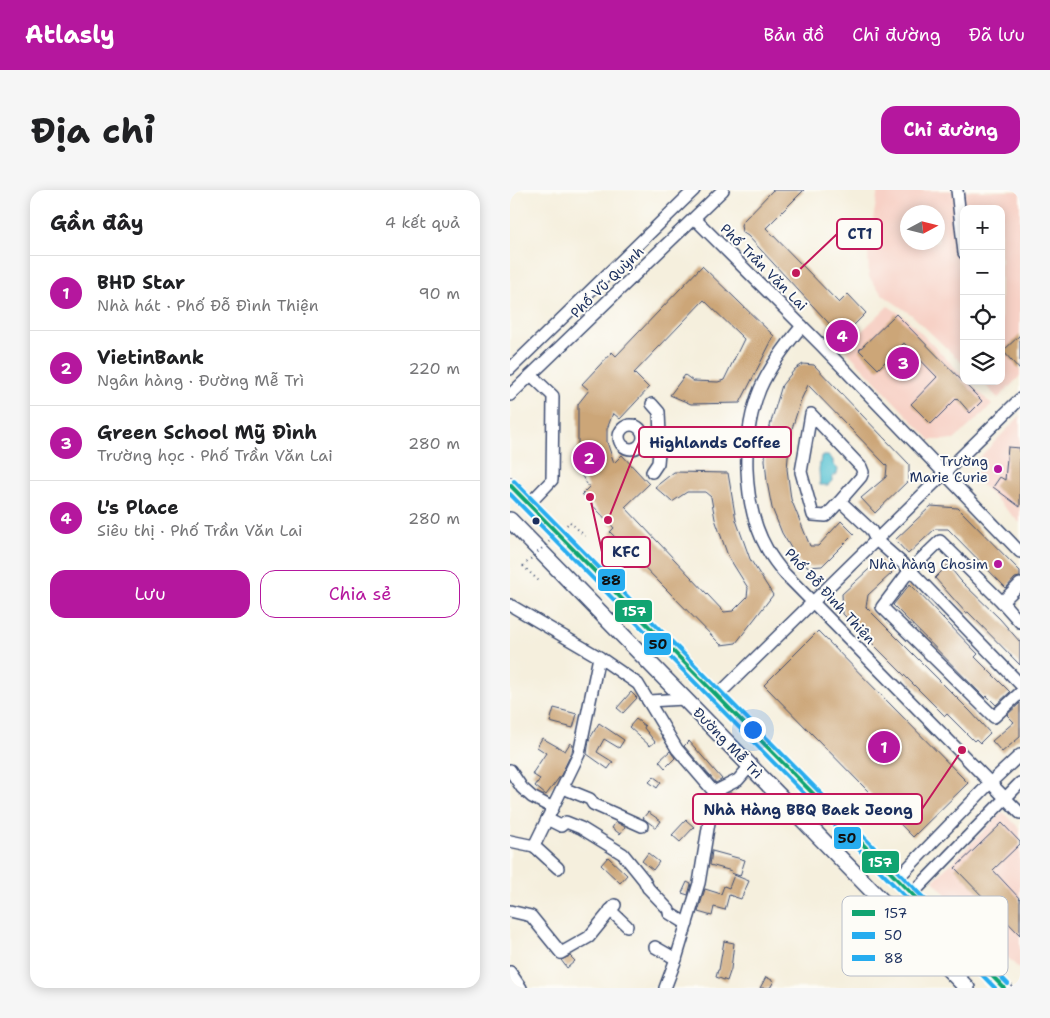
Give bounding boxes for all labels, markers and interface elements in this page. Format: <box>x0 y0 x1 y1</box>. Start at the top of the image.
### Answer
text: Atlasly <box>25 19 115 51</box>
text: Bản đồ <box>763 23 824 47</box>
text: Chỉ đường <box>852 23 941 47</box>
text: Đã lưu <box>969 23 1025 47</box>
button: Chỉ đường <box>881 106 1020 154</box>
text: Địa chỉ <box>30 107 154 154</box>
north arrow <box>900 205 945 250</box>
map controls <box>960 205 1005 385</box>
button: + <box>960 205 1005 250</box>
text: Gần đây <box>50 209 144 237</box>
text: 4 kết quả <box>385 212 460 233</box>
callout: CT1 <box>837 219 882 249</box>
street label: Phố Trần Văn Lai <box>717 220 811 314</box>
text: CT1 <box>848 224 873 244</box>
street label: Phố Vũ Quỳnh <box>567 242 647 322</box>
button: − <box>960 250 1005 295</box>
text: BHD Star <box>97 270 185 295</box>
text: 1 <box>62 283 70 304</box>
text: 90 m <box>419 283 460 304</box>
text: Nhà hát · Phố Đỗ Đình Thiện <box>97 295 319 316</box>
button: locate <box>960 295 1005 340</box>
pin: 4 <box>826 317 858 355</box>
button: layers <box>960 340 1005 385</box>
pin: 3 <box>887 344 919 382</box>
text: VietinBank <box>97 345 204 370</box>
text: 2 <box>60 358 72 379</box>
text: 220 m <box>408 358 460 379</box>
text: Ngân hàng · Đường Mễ Trì <box>97 370 304 391</box>
text: Green School Mỹ Đình <box>97 420 317 445</box>
callout: Highlands Coffee <box>639 427 791 457</box>
text: 3 <box>60 433 72 454</box>
text: 280 m <box>408 433 460 454</box>
text: Highlands Coffee <box>649 433 781 453</box>
pin: 2 <box>573 439 605 477</box>
text: Trường học · Phố Trần Văn Lai <box>97 445 333 466</box>
place label: Trường Marie Curie <box>909 452 988 486</box>
marker: Trường Marie Curie <box>992 463 1004 475</box>
text: L's Place <box>97 495 179 520</box>
text: 4 <box>60 508 72 529</box>
text: 280 m <box>408 508 460 529</box>
unlabelled marker <box>531 516 541 526</box>
text: Siêu thị · Phố Trần Văn Lai <box>97 520 303 541</box>
callout: KFC <box>602 537 650 567</box>
text: KFC <box>612 542 640 562</box>
street label: Phố Đỗ Đình Thiện <box>781 544 879 648</box>
place label: Nhà hàng Chosim <box>869 555 988 573</box>
marker: Nhà hàng Chosim <box>992 558 1004 570</box>
line badge: 88 <box>597 568 626 592</box>
button: Lưu <box>50 570 250 618</box>
button: Chia sẻ <box>260 570 460 618</box>
text: 88 <box>601 571 621 589</box>
line badge: 157 <box>614 599 653 623</box>
text: 157 <box>622 602 647 620</box>
line badge: 50 <box>643 632 672 656</box>
text: 50 <box>649 635 667 653</box>
street label: Đường Mễ Trì <box>689 704 767 782</box>
your location <box>740 717 766 743</box>
pin: 1 <box>868 728 900 766</box>
callout: Nhà Hàng BBQ Baek Jeong <box>693 794 922 824</box>
text: Nhà Hàng BBQ Baek Jeong <box>703 800 913 820</box>
line badge: 50 <box>833 826 862 850</box>
text: 50 <box>838 829 856 847</box>
line badge: 157 <box>861 850 900 874</box>
text: 157 <box>868 853 893 871</box>
legend <box>842 896 1008 976</box>
text: 157 <box>884 904 907 922</box>
text: 50 <box>884 926 902 944</box>
text: 88 <box>884 949 903 967</box>

